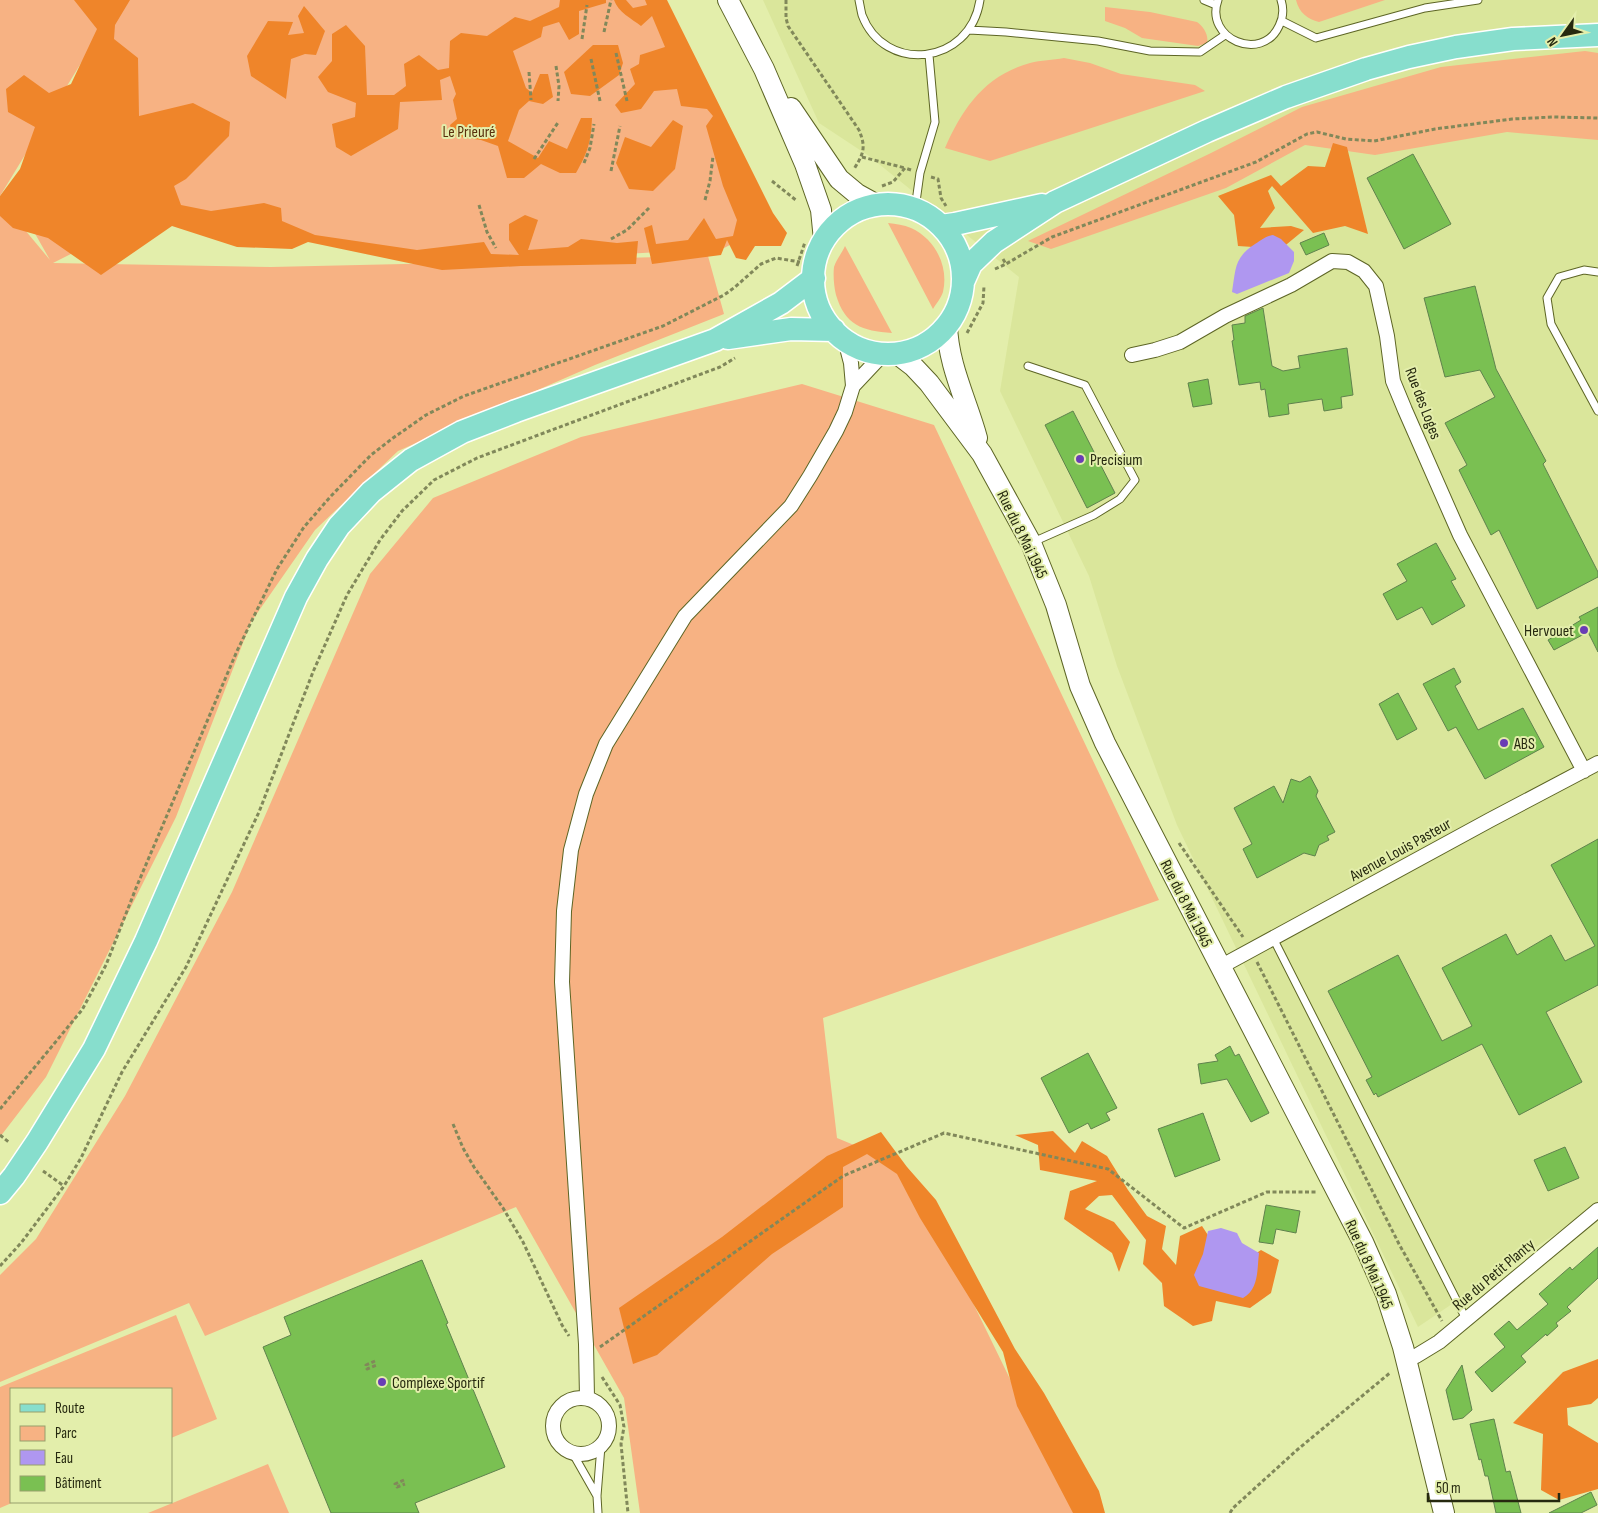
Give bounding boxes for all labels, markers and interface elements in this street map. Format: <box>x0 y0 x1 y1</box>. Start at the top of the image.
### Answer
north arrow <box>1538 10 1588 60</box>
text: N <box>1543 34 1562 50</box>
park label: Le Prieuré <box>443 123 495 142</box>
street label: Rue des Loges <box>1400 365 1445 442</box>
place label: Precisium <box>1090 451 1143 470</box>
marker: Precisium <box>1074 453 1086 465</box>
street label: Rue du 8 Mai 1945 <box>992 488 1051 582</box>
place label: Hervouet <box>1524 622 1574 641</box>
marker: Hervouet <box>1578 624 1590 636</box>
place label: ABS <box>1513 735 1535 754</box>
marker: ABS <box>1498 737 1510 749</box>
street label: Avenue Louis Pasteur <box>1346 814 1455 886</box>
street label: Rue du 8 Mai 1945 <box>1156 857 1216 951</box>
street label: Rue du 8 Mai 1945 <box>1341 1217 1397 1312</box>
street label: Rue du Petit Planty <box>1449 1235 1539 1315</box>
place label: Complexe Sportif <box>392 1374 485 1393</box>
marker: Complexe Sportif <box>376 1376 388 1388</box>
legend <box>10 1388 172 1503</box>
text: Route <box>55 1399 85 1418</box>
text: Parc <box>55 1424 77 1443</box>
text: Eau <box>55 1449 73 1468</box>
scale bar <box>1428 1470 1559 1502</box>
text: Bâtiment <box>55 1474 102 1493</box>
text: 50 m <box>1436 1479 1461 1498</box>

